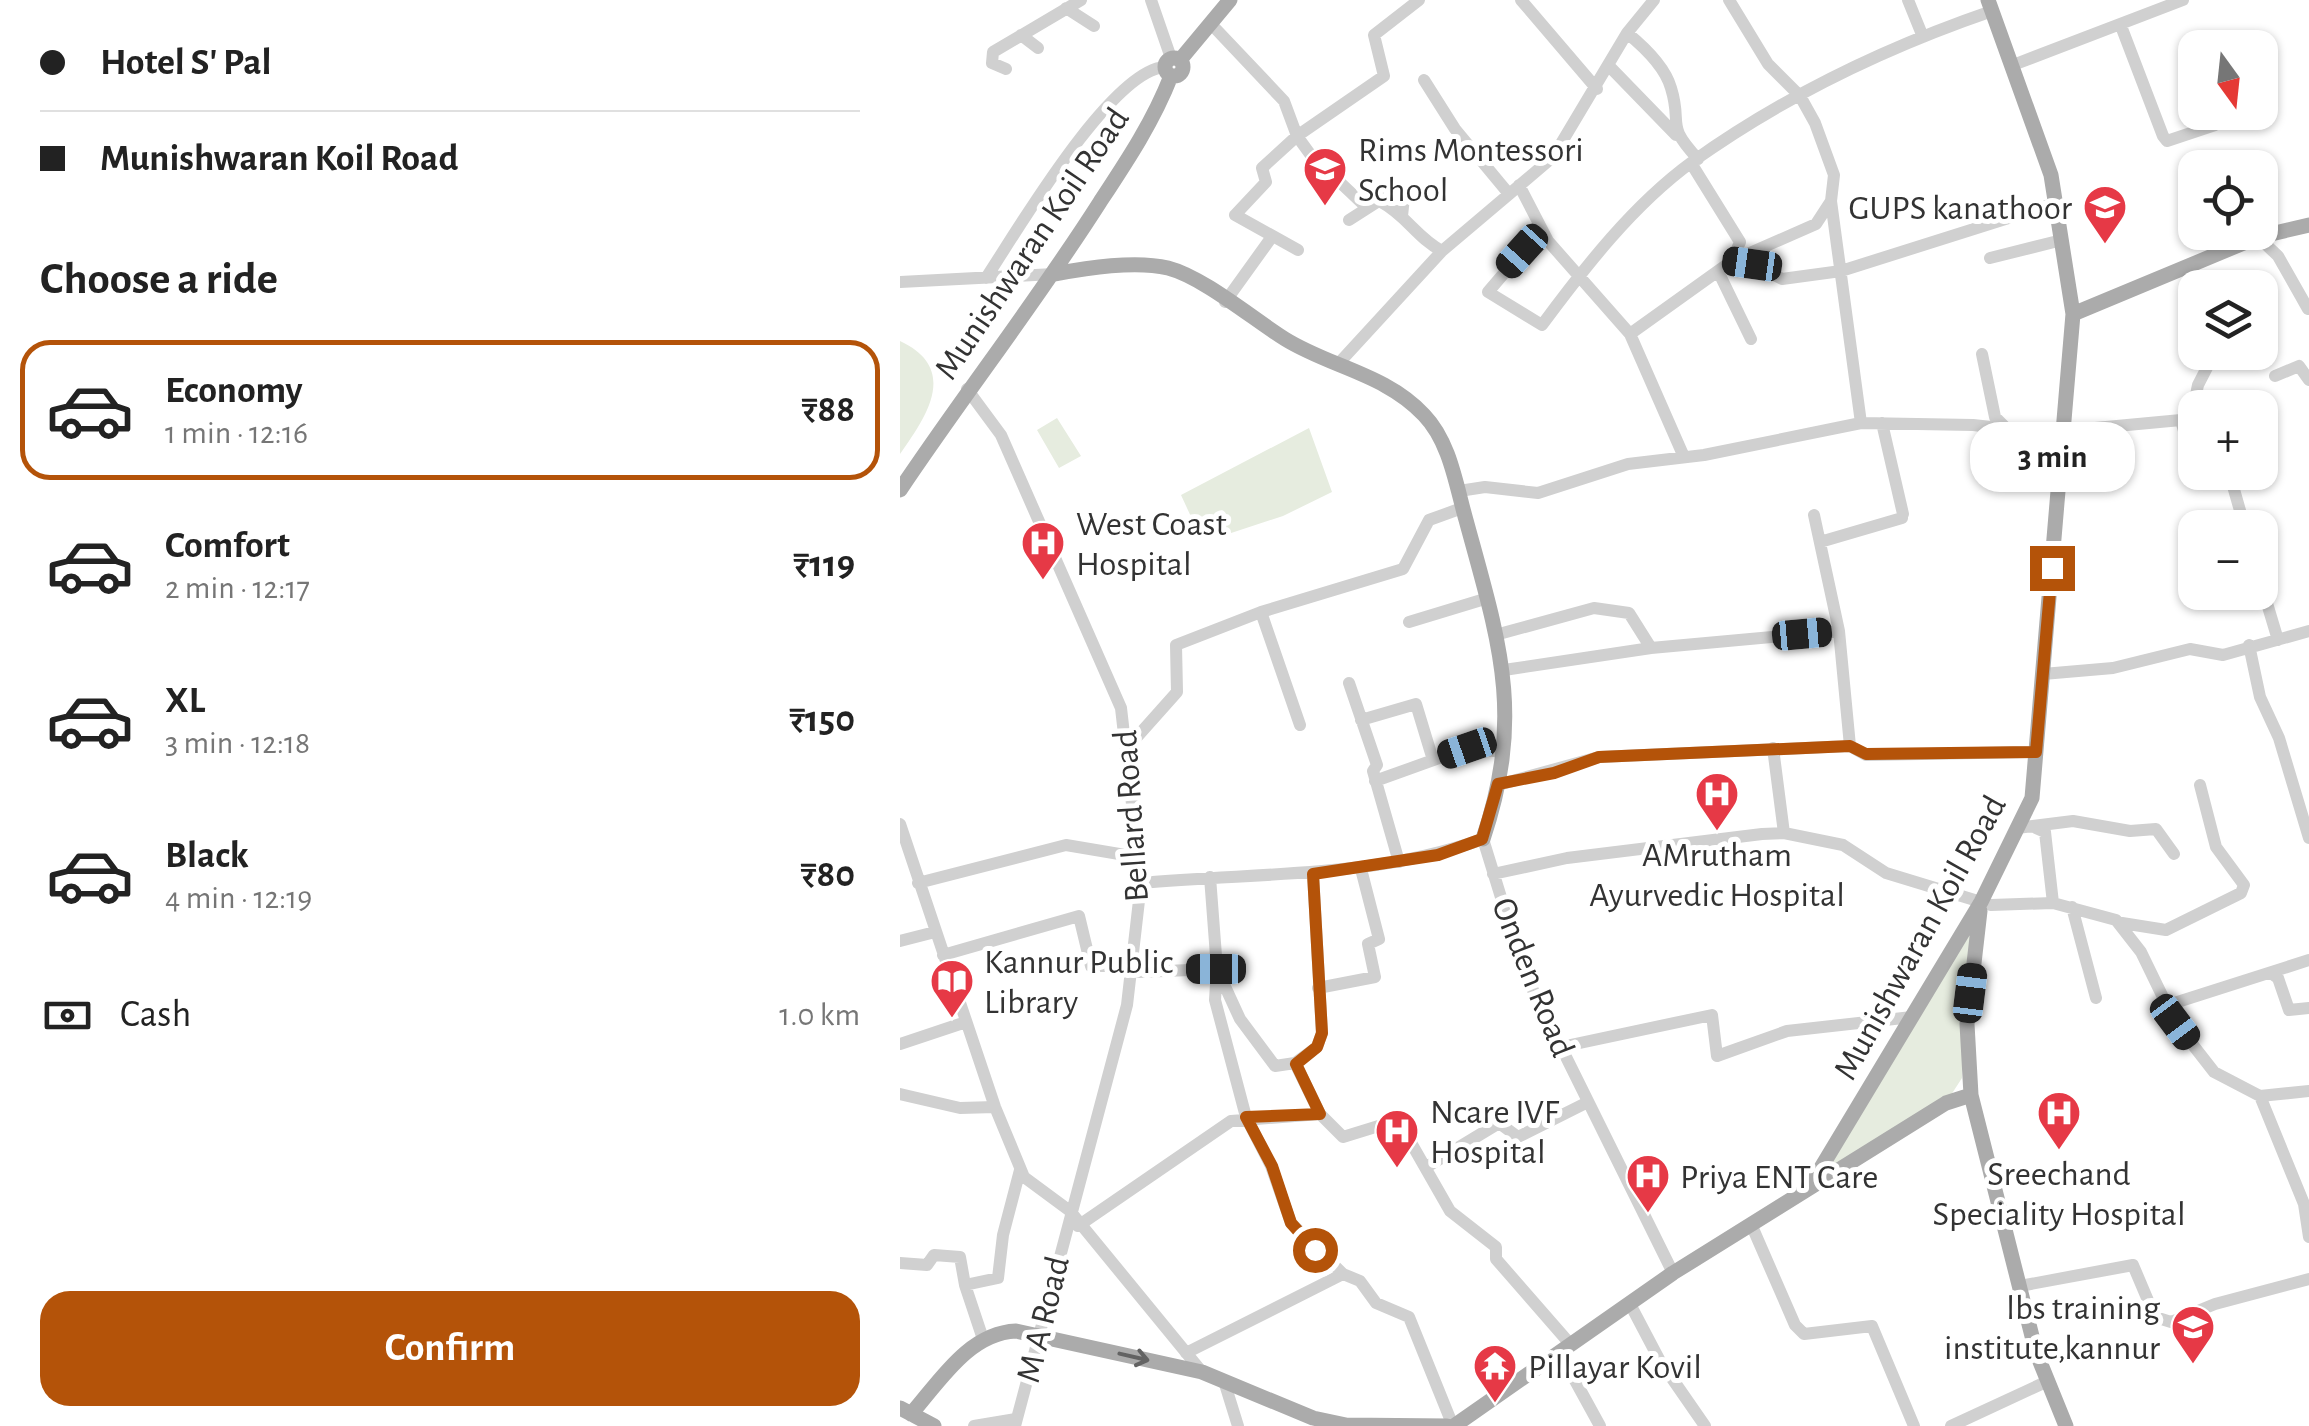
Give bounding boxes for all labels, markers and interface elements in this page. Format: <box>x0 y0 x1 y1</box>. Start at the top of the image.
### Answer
north arrow <box>2178 30 2278 130</box>
map controls <box>2178 30 2278 610</box>
text: Hotel S' Pal <box>100 44 271 82</box>
street label: Munishwaran Koil Road <box>929 102 1136 386</box>
place label: Rims Montessori School <box>1358 133 1584 208</box>
text: Munishwaran Koil Road <box>100 140 458 178</box>
school or university icon: Rims Montessori School <box>1302 146 1348 207</box>
button: locate <box>2178 150 2278 250</box>
school or university icon: GUPS kanathoor <box>2082 184 2128 245</box>
place label: GUPS kanathoor <box>1849 191 2073 226</box>
car <box>1491 219 1553 283</box>
car <box>1720 245 1784 283</box>
text: Choose a ride <box>40 257 278 302</box>
button: layers <box>2178 270 2278 370</box>
icon: car <box>45 365 135 455</box>
text: Economy <box>165 372 303 410</box>
button: + <box>2178 390 2278 490</box>
text: ₹88 <box>802 391 855 429</box>
text: 1 min · 12:16 <box>165 417 308 449</box>
callout: 3 min <box>1970 423 2134 493</box>
text: 3 min <box>2018 441 2087 473</box>
place label: West Coast Hospital <box>1076 507 1227 582</box>
button: − <box>2178 510 2278 610</box>
icon: car <box>45 520 135 610</box>
hospital icon: West Coast Hospital <box>1020 520 1066 581</box>
text: Comfort <box>165 527 290 565</box>
text: ₹119 <box>793 546 855 584</box>
route end <box>2030 546 2075 591</box>
text: 2 min · 12:17 <box>165 572 310 604</box>
car <box>1771 616 1833 652</box>
icon: car <box>45 675 135 765</box>
text: XL <box>165 682 205 720</box>
text: ₹150 <box>789 701 855 739</box>
car <box>1434 724 1500 772</box>
text: 3 min · 12:18 <box>165 727 310 759</box>
street label: Bellard Road <box>1108 729 1155 903</box>
hospital icon: AMrutham Ayurvedic Hospital <box>1694 771 1740 832</box>
street label: Munishwaran Koil Road <box>1828 790 2013 1086</box>
icon: car <box>45 830 135 920</box>
text: Black <box>165 837 249 875</box>
place label: AMrutham Ayurvedic Hospital <box>1589 838 1845 913</box>
text: ₹80 <box>801 856 855 894</box>
text: 4 min · 12:19 <box>165 882 312 914</box>
street label: Onden Road <box>1485 893 1580 1062</box>
place label: Kannur Public Library <box>984 945 1173 1020</box>
car <box>1186 954 1246 984</box>
library icon: Kannur Public Library <box>929 958 975 1019</box>
car <box>1951 961 1989 1025</box>
icon: cash <box>40 988 95 1043</box>
car <box>2145 989 2205 1055</box>
text: Cash <box>120 996 191 1034</box>
text: 1.0 km <box>779 999 860 1031</box>
hospital icon: Sreechand Speciality Hospital <box>2036 1090 2082 1151</box>
place label: Ncare IVF Hospital <box>1430 1095 1560 1170</box>
hospital icon: Ncare IVF Hospital <box>1374 1108 1420 1169</box>
hospital icon: Priya ENT Care <box>1625 1153 1671 1214</box>
place label: Sreechand Speciality Hospital <box>1932 1157 2186 1232</box>
place label: Priya ENT Care <box>1680 1160 1878 1195</box>
route start <box>1293 1228 1338 1273</box>
street label: M A Road <box>1011 1253 1076 1386</box>
button: Confirm <box>40 1291 860 1406</box>
place label: lbs training institute,kannur <box>1944 1291 2161 1366</box>
school or university icon: lbs training institute,kannur <box>2170 1304 2216 1365</box>
temple icon: Pillayar Kovil <box>1472 1343 1518 1404</box>
one-way arrow <box>1117 1349 1149 1367</box>
place label: Pillayar Kovil <box>1528 1350 1702 1385</box>

